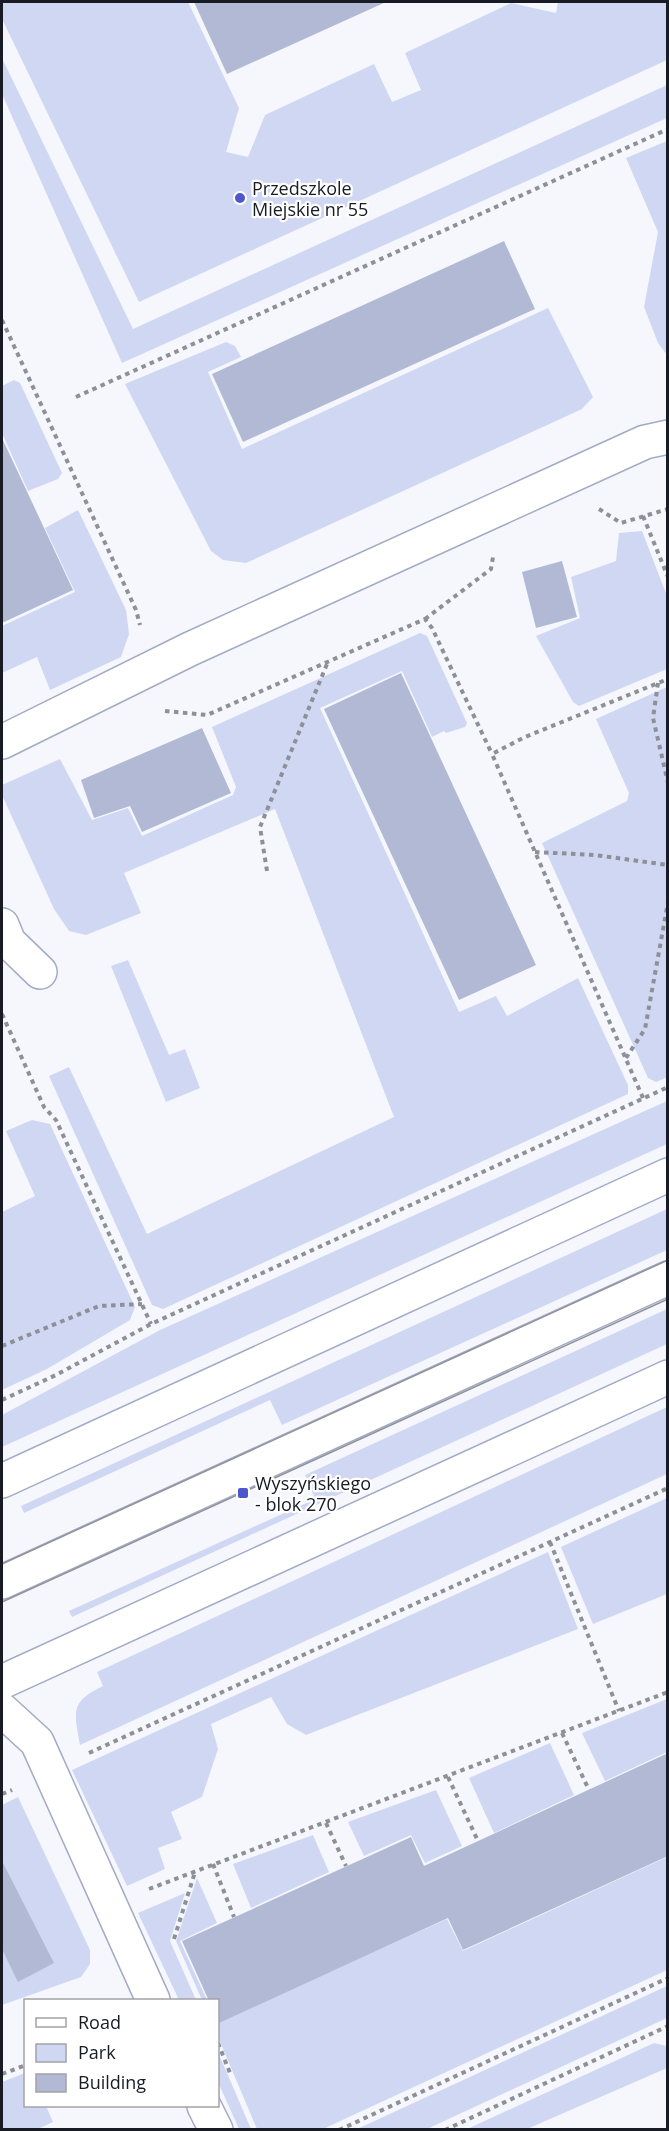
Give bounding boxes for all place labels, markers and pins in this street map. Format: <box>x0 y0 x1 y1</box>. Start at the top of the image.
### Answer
place label: Przedszkole Miejskie nr 55 <box>252 176 368 221</box>
marker: Przedszkole Miejskie nr 55 <box>233 191 247 205</box>
place label: Wyszyńskiego - blok 270 <box>255 1471 371 1516</box>
marker: Wyszyńskiego - blok 270 <box>236 1486 250 1500</box>

